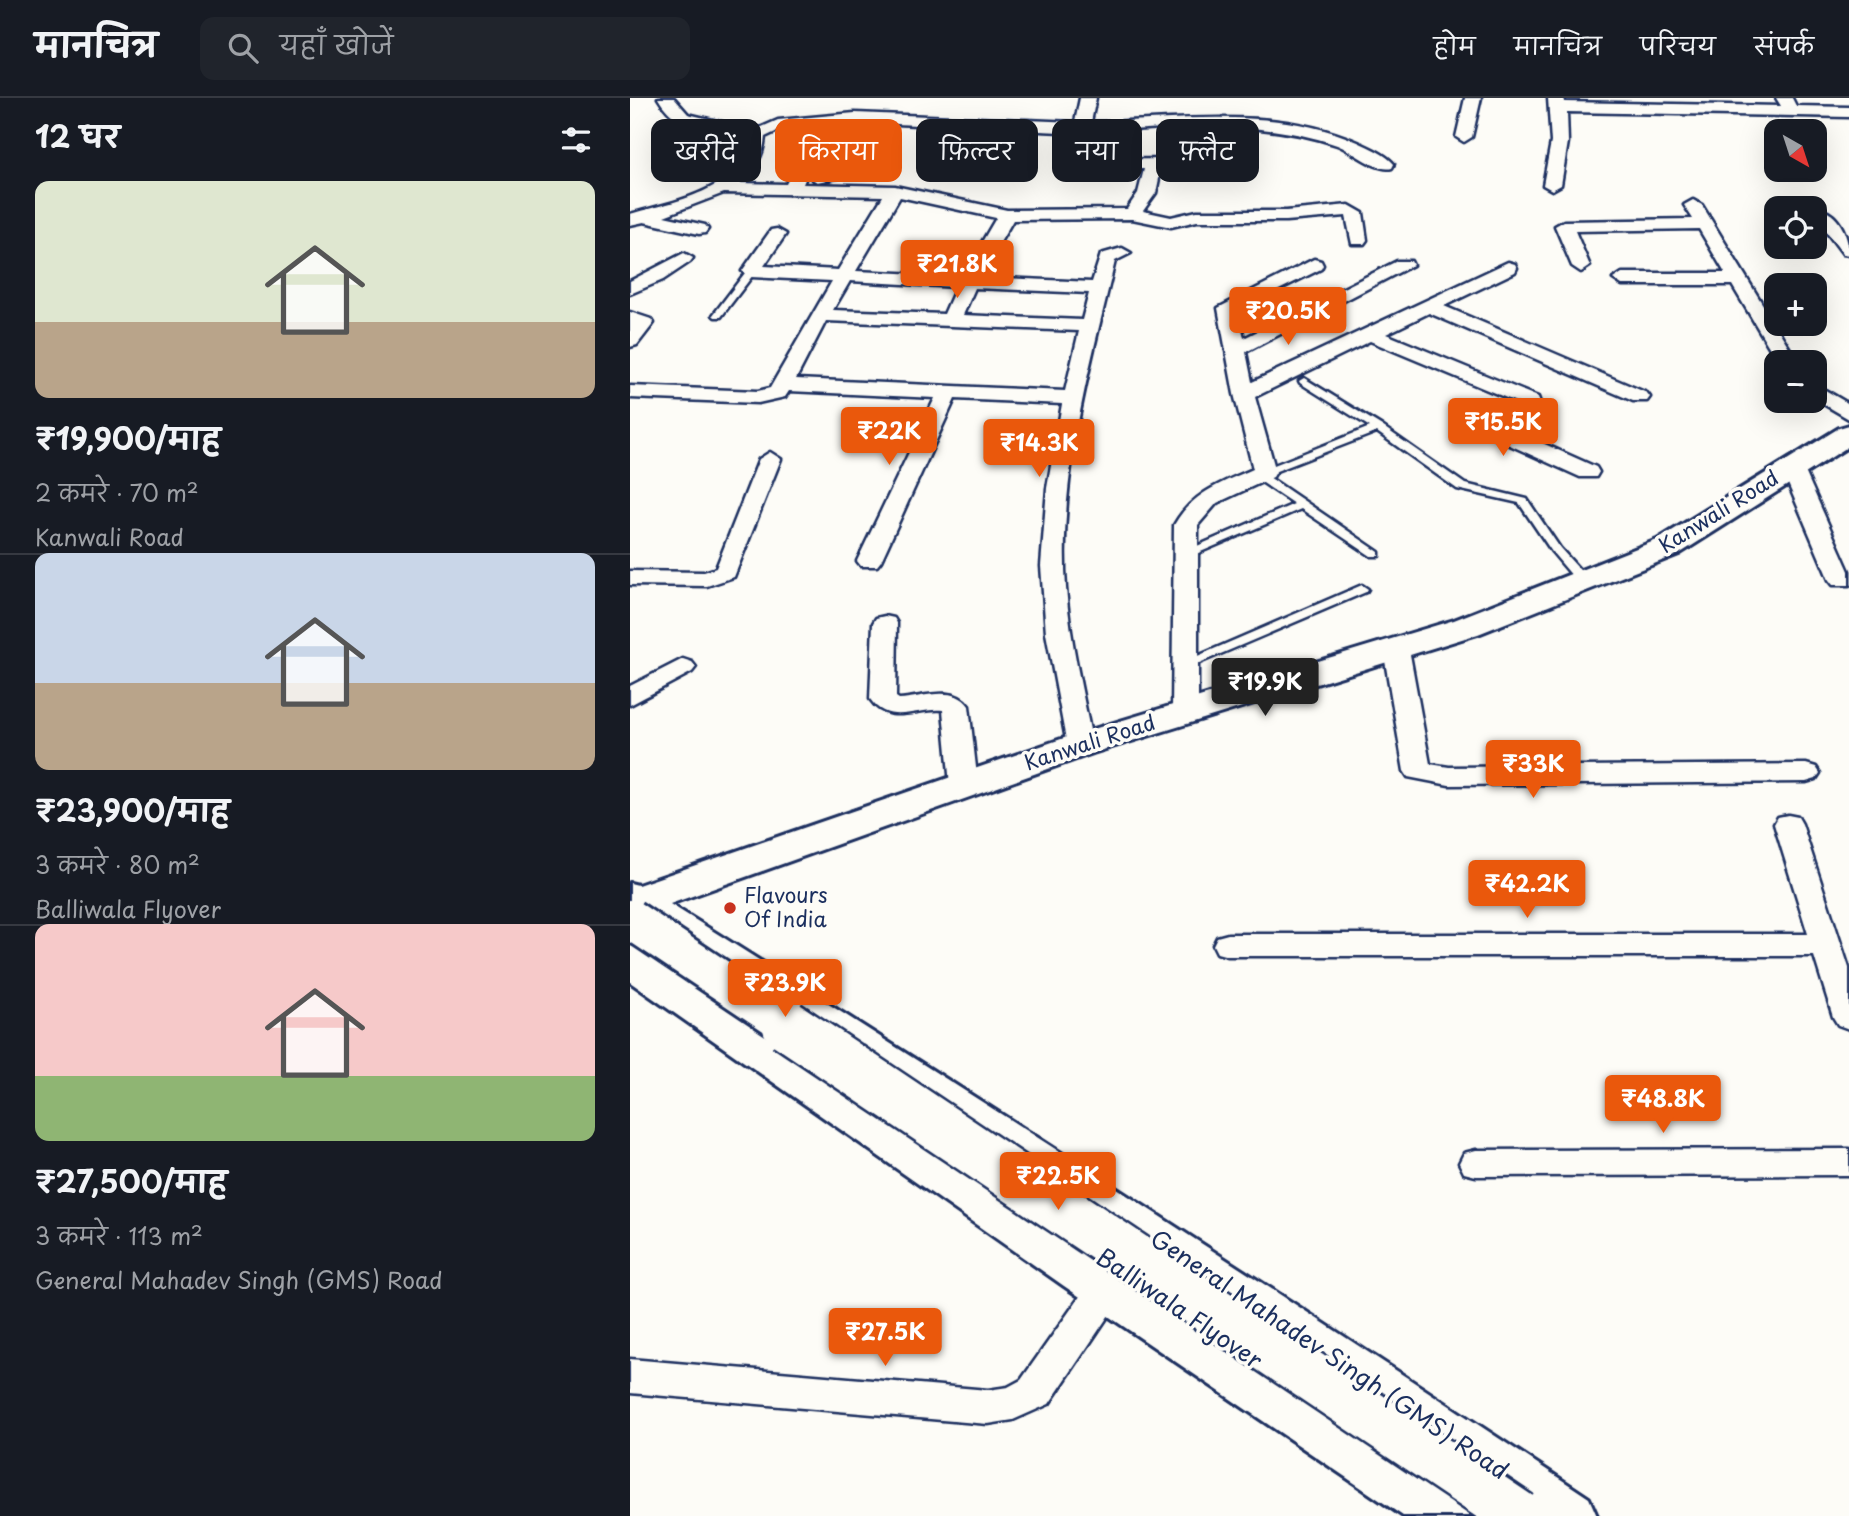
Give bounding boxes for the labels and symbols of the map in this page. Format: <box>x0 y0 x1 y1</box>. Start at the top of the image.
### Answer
north arrow <box>1764 119 1827 182</box>
pin: ₹21.8K <box>900 240 1014 300</box>
pin: ₹20.5K <box>1231 288 1345 347</box>
pin: ₹15.5K <box>1446 398 1560 458</box>
pin: ₹22K <box>848 408 930 467</box>
pin: ₹14.3K <box>982 420 1096 479</box>
street label: Kanwali Road <box>1652 461 1784 560</box>
pin: ₹19.9K <box>1208 658 1322 718</box>
street label: Kanwali Road <box>1020 705 1159 777</box>
pin: ₹33K <box>1492 740 1574 800</box>
pin: ₹42.2K <box>1470 860 1584 920</box>
place label: Flavours Of India <box>744 878 828 934</box>
marker: Flavours Of India <box>722 900 738 916</box>
pin: ₹23.9K <box>728 960 842 1019</box>
pin: ₹48.8K <box>1606 1076 1720 1135</box>
pin: ₹22.5K <box>1001 1152 1115 1212</box>
street label: General Mahadev Singh (GMS) Road <box>1144 1219 1517 1487</box>
street label: Balliwala Flyover <box>1090 1238 1271 1377</box>
pin: ₹27.5K <box>828 1308 942 1368</box>

